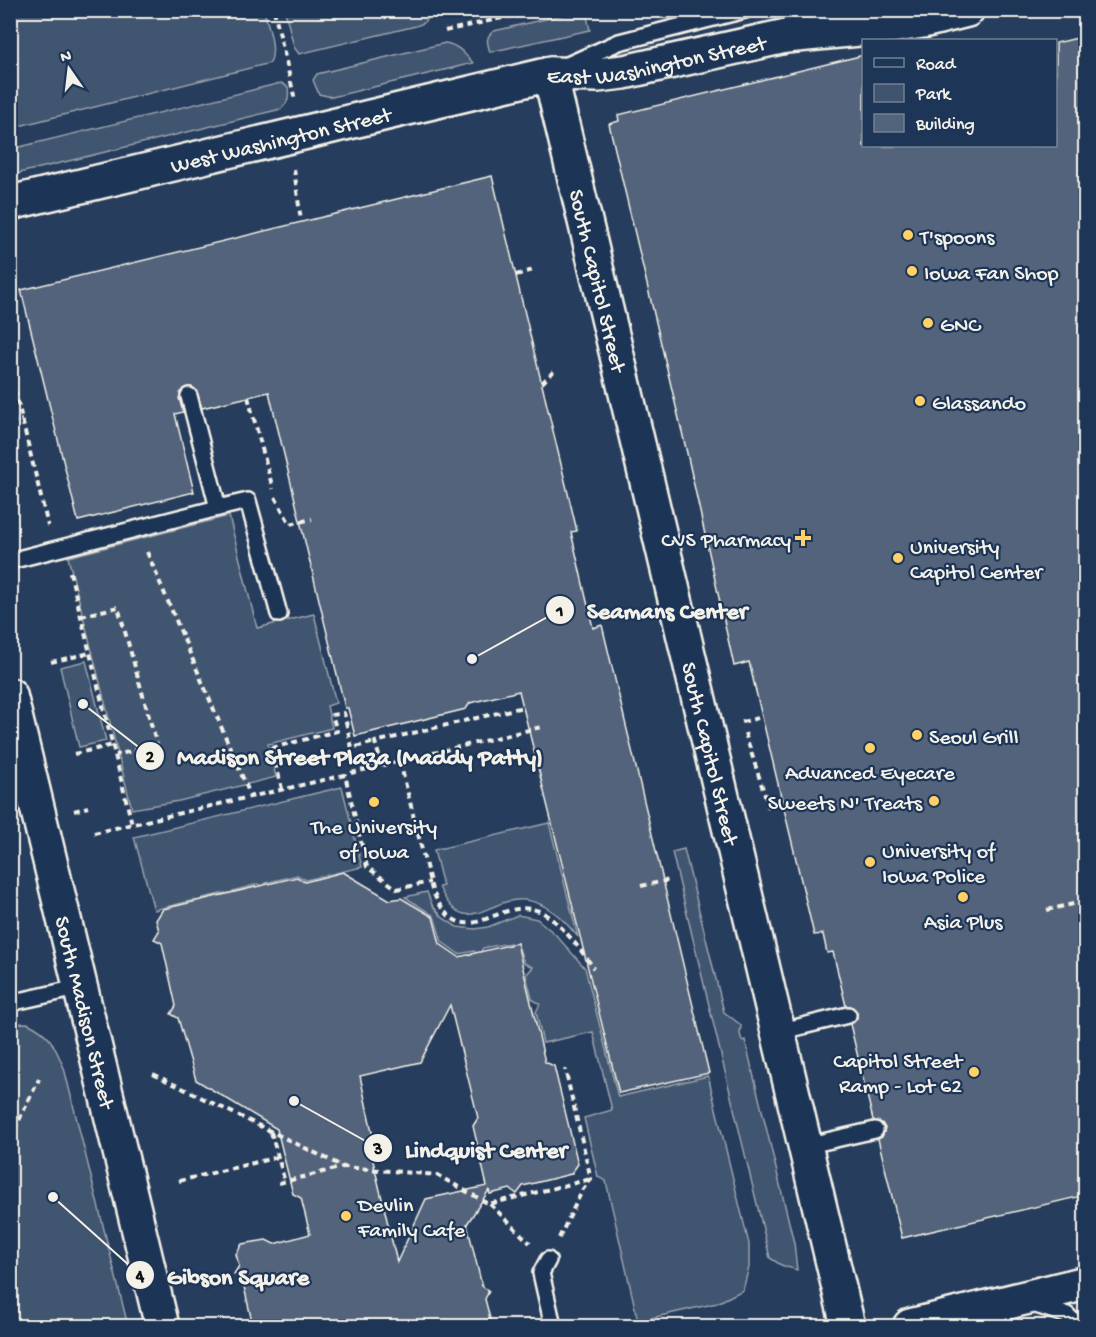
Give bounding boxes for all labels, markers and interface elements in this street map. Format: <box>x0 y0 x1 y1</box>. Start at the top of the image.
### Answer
street label: East Washington Street <box>547 31 771 92</box>
north arrow <box>39 39 99 99</box>
legend <box>862 39 1057 147</box>
text: N <box>59 47 74 68</box>
text: Road <box>916 55 957 76</box>
text: Park <box>915 85 952 106</box>
street label: West Washington Street <box>169 103 396 181</box>
text: Building <box>915 115 975 136</box>
street label: South Capitol Street <box>561 187 630 377</box>
place label: T'spoons <box>918 226 995 252</box>
marker: T'spoons <box>901 228 915 242</box>
place label: Iowa Fan Shop <box>924 262 1059 288</box>
marker: Iowa Fan Shop <box>905 264 919 278</box>
place label: GNC <box>940 314 982 340</box>
marker: GNC <box>921 316 935 330</box>
place label: Glassando <box>932 392 1026 418</box>
marker: Glassando <box>913 394 927 408</box>
place label: CVS Pharmacy <box>661 529 791 555</box>
marker: CVS Pharmacy <box>796 531 810 545</box>
place label: University Capitol Center <box>910 536 1044 587</box>
marker: University Capitol Center <box>891 551 905 565</box>
callout: Seamans Center <box>545 589 760 631</box>
text: Seamans Center <box>587 599 750 628</box>
text: 1 <box>555 602 564 623</box>
street label: South Capitol Street <box>673 660 742 850</box>
place label: Seoul Grill <box>929 726 1019 752</box>
marker: Seoul Grill <box>910 728 924 742</box>
callout: Madison Street Plaza (Maddy Patty) <box>135 735 555 777</box>
marker: Advanced Eyecare <box>863 741 877 755</box>
text: Madison Street Plaza (Maddy Patty) <box>177 745 543 774</box>
text: 2 <box>146 748 155 769</box>
place label: Advanced Eyecare <box>785 762 956 788</box>
place label: Sweets N' Treats <box>768 792 923 818</box>
marker: Sweets N' Treats <box>927 794 941 808</box>
marker: The University of Iowa <box>367 795 381 809</box>
place label: The University of Iowa <box>309 816 437 867</box>
place label: University of Iowa Police <box>882 840 997 891</box>
marker: University of Iowa Police <box>863 855 877 869</box>
marker: Asia Plus <box>956 890 970 904</box>
place label: Asia Plus <box>924 911 1003 937</box>
street label: South Madison Street <box>47 914 119 1114</box>
place label: Capitol Street Ramp - Lot 62 <box>833 1050 964 1101</box>
marker: Capitol Street Ramp - Lot 62 <box>967 1065 981 1079</box>
callout: Lindquist Center <box>363 1127 579 1169</box>
text: Lindquist Center <box>405 1138 570 1167</box>
text: 3 <box>372 1140 383 1161</box>
place label: Devlin Family Cafe <box>356 1194 466 1245</box>
marker: Devlin Family Cafe <box>339 1209 353 1223</box>
callout: Gibson Square <box>125 1254 321 1296</box>
text: Gibson Square <box>167 1265 311 1294</box>
text: 4 <box>135 1267 145 1288</box>

